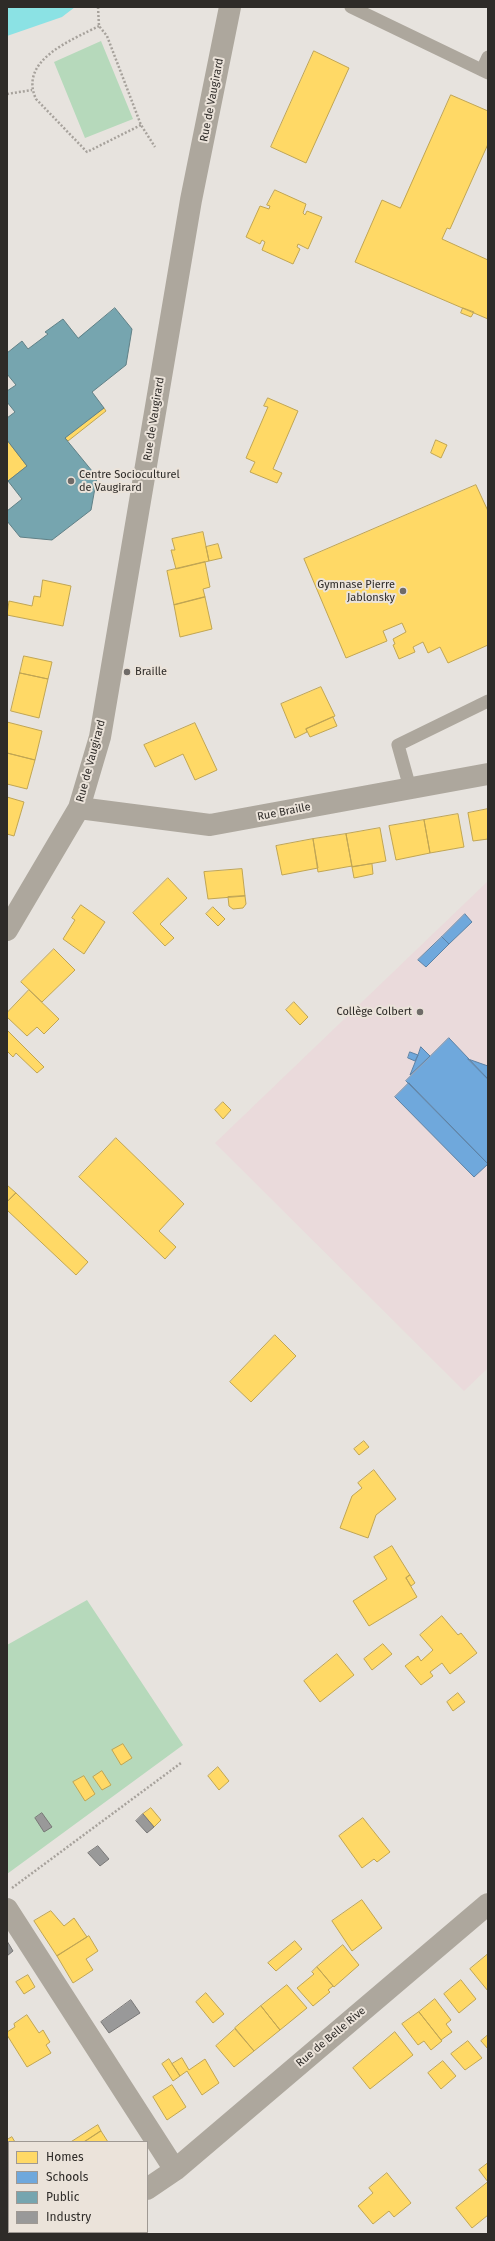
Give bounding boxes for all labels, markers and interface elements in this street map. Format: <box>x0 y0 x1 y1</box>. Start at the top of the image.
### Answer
street label: Rue de Vaugirard <box>197 57 227 143</box>
street label: Rue de Vaugirard <box>141 376 167 462</box>
place label: Centre Socioculturel de Vaugirard <box>79 468 180 494</box>
marker: Centre Socioculturel de Vaugirard <box>66 476 76 486</box>
place label: Gymnase Pierre Jablonsky <box>317 578 395 604</box>
marker: Gymnase Pierre Jablonsky <box>398 586 408 596</box>
place label: Braille <box>135 665 167 679</box>
marker: Braille <box>122 667 132 677</box>
street label: Rue de Vaugirard <box>74 718 108 804</box>
street label: Rue Braille <box>256 800 312 824</box>
place label: Collège Colbert <box>336 1005 412 1019</box>
marker: Collège Colbert <box>415 1007 425 1017</box>
street label: Rue de Belle Rive <box>294 2004 368 2070</box>
legend <box>8 2141 148 2233</box>
text: Homes <box>46 2150 84 2164</box>
text: Schools <box>46 2170 88 2184</box>
text: Public <box>46 2190 79 2204</box>
text: Industry <box>46 2210 91 2224</box>

